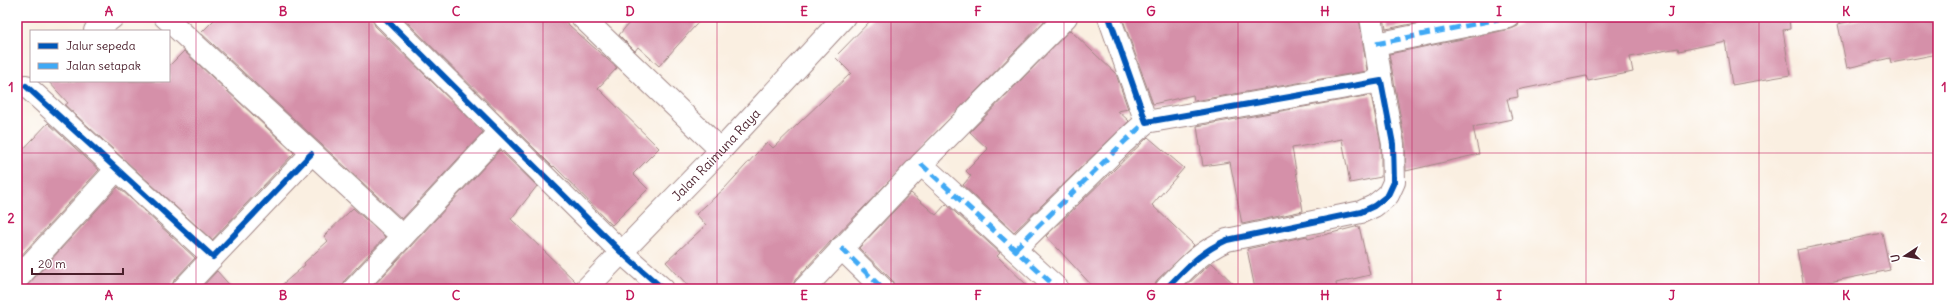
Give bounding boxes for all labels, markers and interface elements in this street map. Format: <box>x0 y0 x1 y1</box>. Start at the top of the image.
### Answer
text: A <box>105 3 114 20</box>
text: B <box>279 3 288 20</box>
text: C <box>452 3 461 20</box>
text: D <box>625 3 635 20</box>
text: E <box>800 3 808 20</box>
text: F <box>974 3 982 20</box>
text: G <box>1146 3 1156 20</box>
text: H <box>1320 3 1330 20</box>
text: I <box>1496 3 1502 20</box>
text: J <box>1669 3 1676 20</box>
text: K <box>1842 3 1851 20</box>
legend <box>30 30 170 82</box>
text: Jalur sepeda <box>66 38 136 53</box>
text: Jalan setapak <box>66 58 141 73</box>
text: 1 <box>8 79 14 96</box>
text: 1 <box>1941 79 1947 96</box>
street label: Jalan Raimuna Raya <box>668 105 764 205</box>
text: 2 <box>7 210 15 227</box>
text: 2 <box>1940 210 1948 227</box>
north arrow <box>1885 236 1925 276</box>
scale bar <box>32 250 123 276</box>
text: U <box>1888 253 1903 263</box>
text: 20 m <box>38 256 66 271</box>
text: A <box>105 287 114 304</box>
text: B <box>279 287 288 304</box>
text: C <box>452 287 461 304</box>
text: D <box>625 287 635 304</box>
text: E <box>800 287 808 304</box>
text: F <box>974 287 982 304</box>
text: G <box>1146 287 1156 304</box>
text: H <box>1320 287 1330 304</box>
text: I <box>1496 287 1502 304</box>
text: J <box>1669 287 1676 304</box>
text: K <box>1842 287 1851 304</box>

